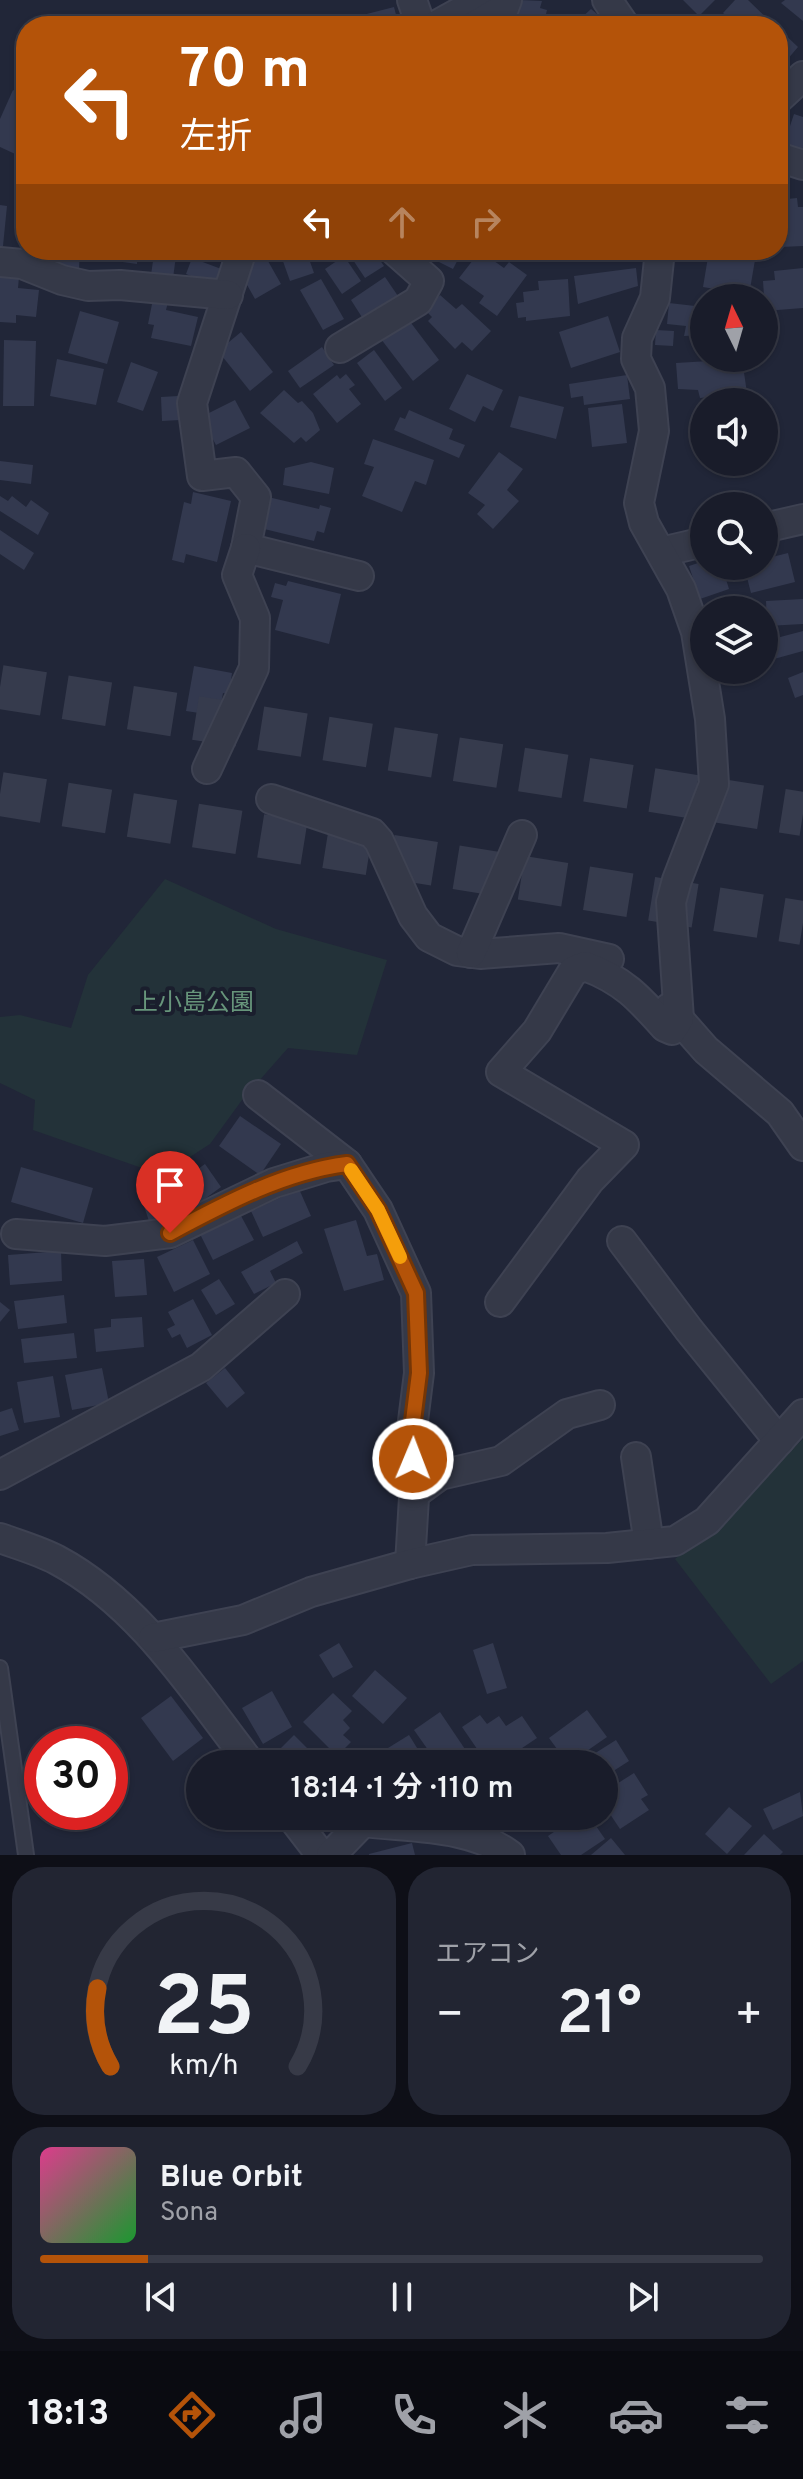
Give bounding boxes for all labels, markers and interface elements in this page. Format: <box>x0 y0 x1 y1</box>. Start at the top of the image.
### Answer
text: 70 m <box>180 37 310 107</box>
icon: left <box>48 48 152 152</box>
text: 左折 <box>180 116 252 162</box>
icon: left <box>296 200 340 244</box>
icon: ahead <box>380 200 424 244</box>
icon: right <box>464 200 508 244</box>
north arrow <box>690 284 778 372</box>
map controls <box>690 284 778 684</box>
button: sound <box>690 388 778 476</box>
button: search <box>690 492 778 580</box>
button: layers <box>690 596 778 684</box>
park label: 上小島公園 <box>134 989 254 1019</box>
pin <box>136 1151 204 1233</box>
icon: arrive <box>148 1163 192 1207</box>
position arrow <box>371 1417 455 1501</box>
speed limit sign: 30 <box>24 1726 128 1830</box>
text: 18:14 · 1 分 · 110 m <box>291 1771 514 1808</box>
text: エアコン <box>436 1939 540 1972</box>
text: 25 <box>153 1960 255 2065</box>
text: 21° <box>557 1979 642 2055</box>
text: − <box>436 1989 464 2045</box>
text: + <box>735 1989 763 2045</box>
text: km/h <box>169 2049 238 2085</box>
text: Blue Orbit <box>160 2160 303 2197</box>
text: Sona <box>160 2197 218 2230</box>
icon: previous <box>139 2275 183 2319</box>
icon: pause <box>380 2275 424 2319</box>
icon: next <box>621 2275 665 2319</box>
icon: directions <box>164 2387 220 2443</box>
icon: music <box>275 2387 331 2443</box>
icon: phone <box>386 2387 442 2443</box>
icon: climate <box>497 2387 553 2443</box>
icon: car <box>608 2387 664 2443</box>
icon: filters <box>719 2387 775 2443</box>
text: 18:13 <box>28 2392 109 2438</box>

